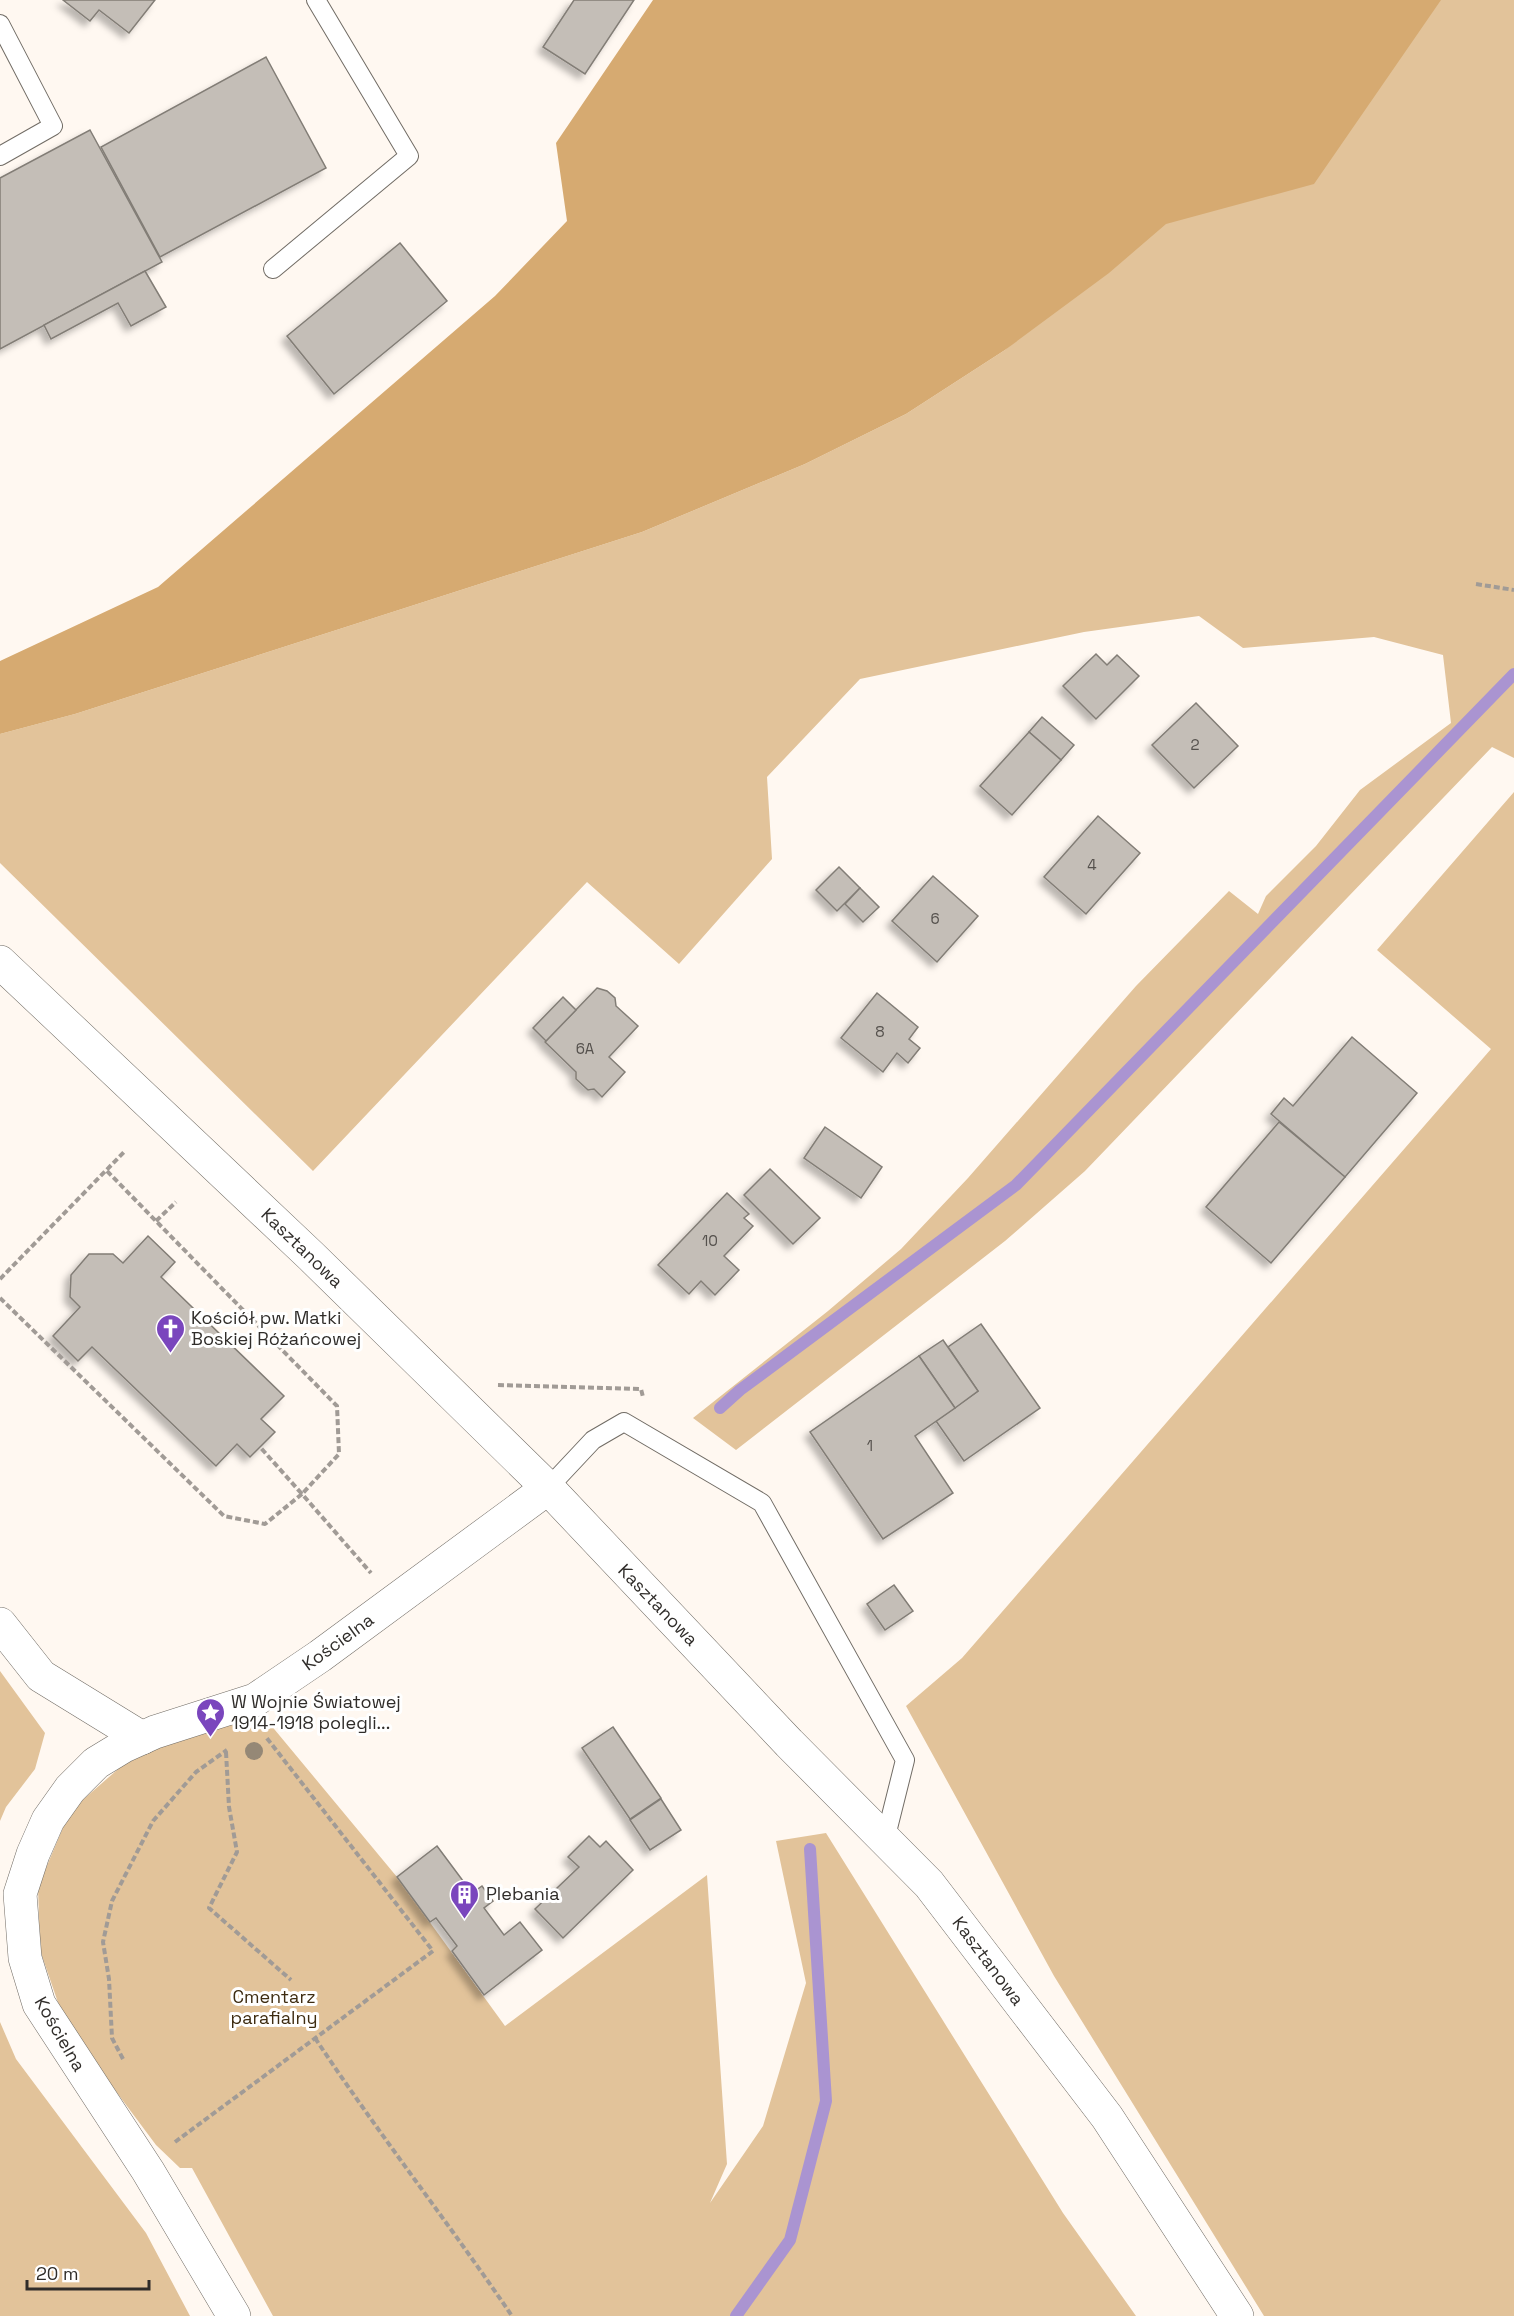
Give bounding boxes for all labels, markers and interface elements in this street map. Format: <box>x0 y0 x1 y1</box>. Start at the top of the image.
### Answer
house number: 2 <box>1190 735 1200 754</box>
house number: 4 <box>1087 855 1097 874</box>
house number: 6 <box>930 909 940 928</box>
house number: 8 <box>875 1022 885 1041</box>
house number: 6A <box>576 1039 595 1058</box>
street label: Kasztanowa <box>256 1203 348 1292</box>
house number: 10 <box>702 1231 718 1250</box>
place label: Kościół pw. Matki Boskiej Różańcowej <box>191 1306 361 1350</box>
church icon: Kościół pw. Matki Boskiej Różańcowej <box>154 1312 186 1354</box>
house number: 1 <box>867 1436 873 1455</box>
street label: Kasztanowa <box>614 1559 703 1651</box>
street label: Kościelna <box>297 1608 378 1675</box>
place label: W Wojnie Światowej 1914-1918 polegli... <box>231 1690 401 1734</box>
place icon: W Wojnie Światowej 1914-1918 polegli... <box>194 1696 226 1738</box>
building icon: Plebania <box>449 1878 481 1920</box>
place label: Plebania <box>486 1882 560 1905</box>
street label: Kasztanowa <box>948 1912 1029 2010</box>
park label: Cmentarz parafialny <box>231 1985 317 2029</box>
street label: Kościelna <box>30 1992 91 2075</box>
scale bar <box>27 2253 148 2291</box>
text: 20 m <box>36 2262 79 2285</box>

